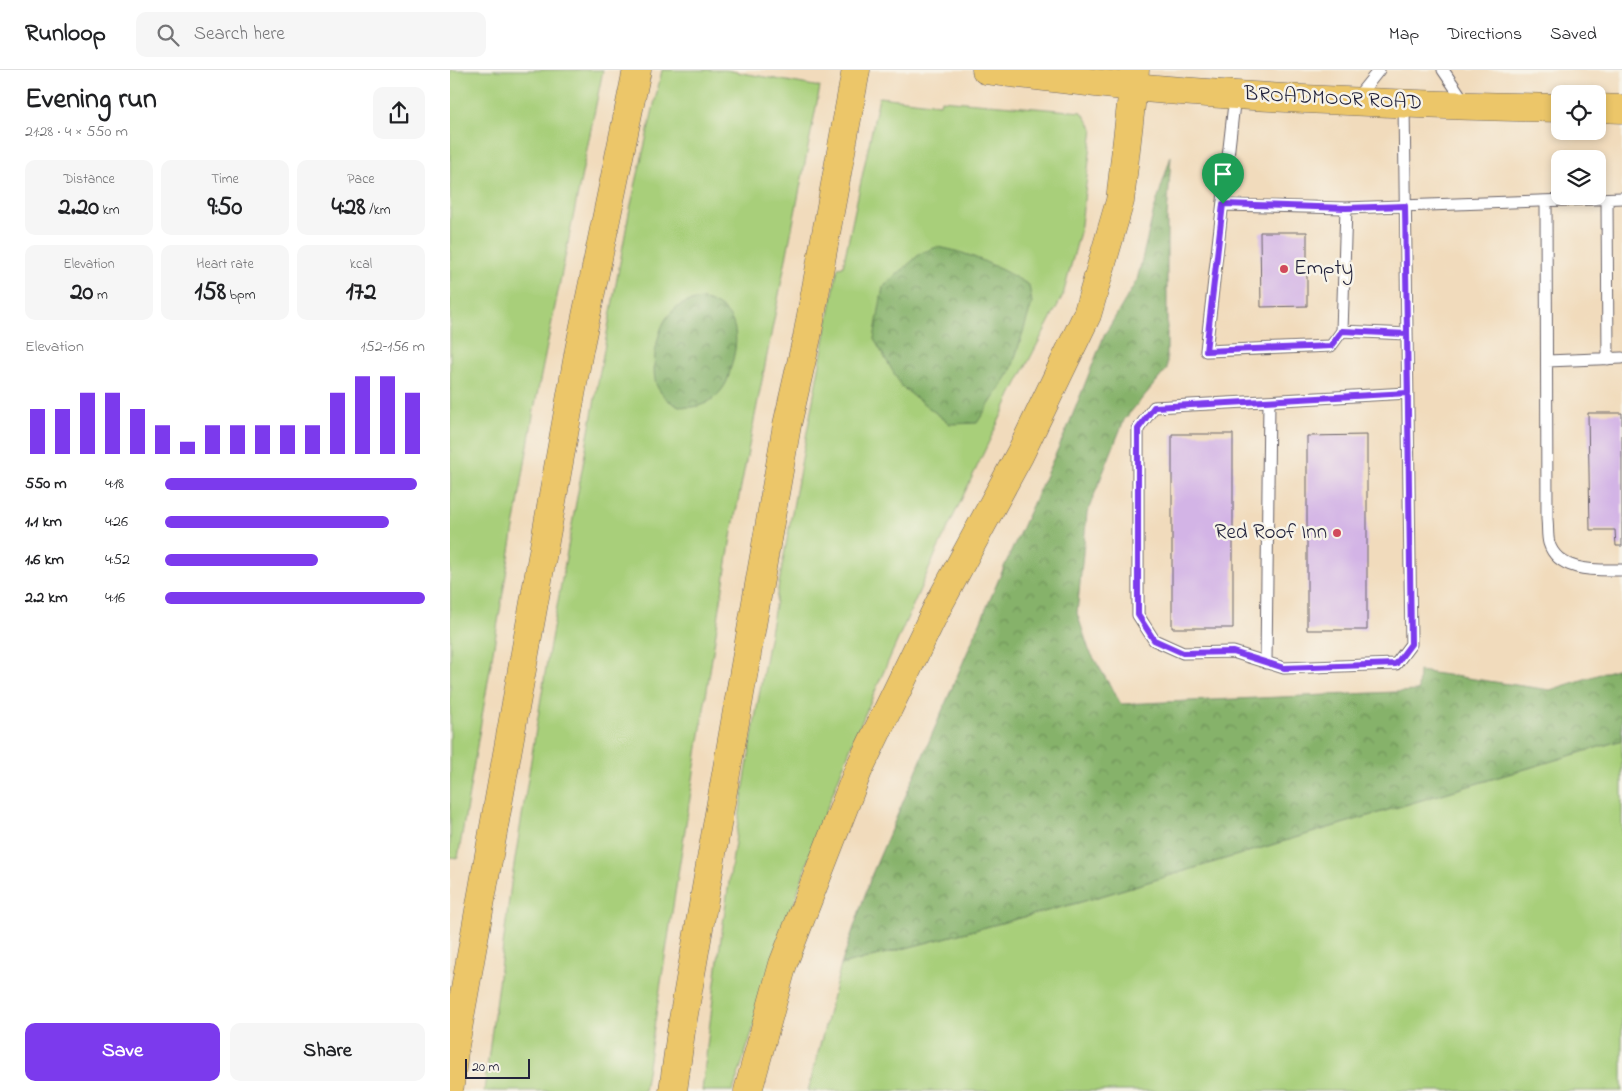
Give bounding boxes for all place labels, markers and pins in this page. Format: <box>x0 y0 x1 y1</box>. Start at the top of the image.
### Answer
pin <box>1202 153 1244 204</box>
place label: Empty <box>1294 254 1353 286</box>
marker: Empty <box>1278 263 1290 275</box>
place label: Red Roof Inn <box>1215 518 1327 548</box>
marker: Red Roof Inn <box>1331 527 1343 539</box>

